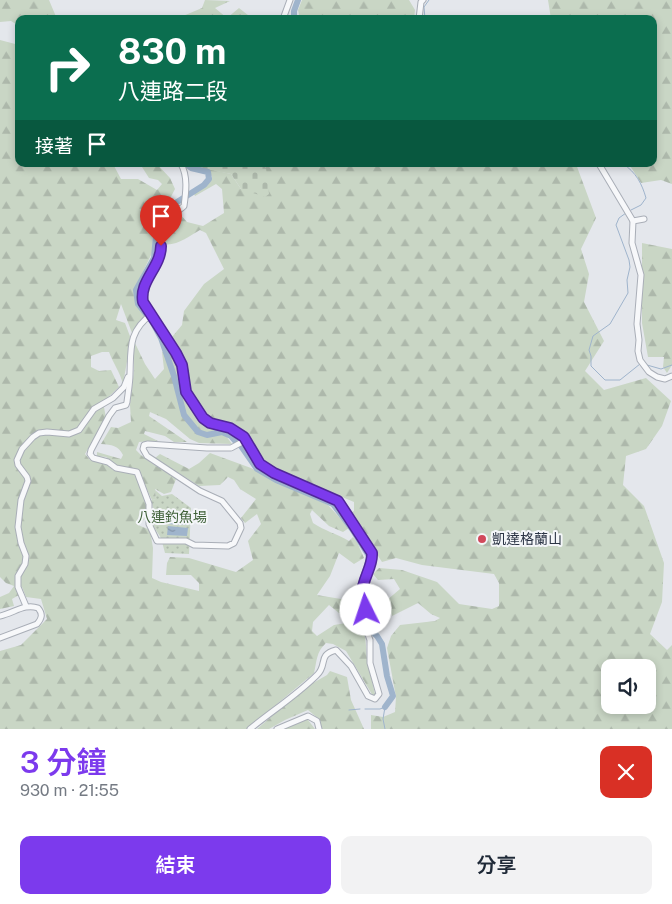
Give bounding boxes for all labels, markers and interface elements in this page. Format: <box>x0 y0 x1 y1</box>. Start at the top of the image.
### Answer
text: 830 m <box>118 31 226 72</box>
icon: right <box>35 35 100 100</box>
text: 八連路二段 <box>118 78 228 104</box>
icon: arrive <box>83 130 111 158</box>
text: 接著 <box>35 135 73 157</box>
pin <box>140 195 182 246</box>
icon: arrive <box>147 202 175 230</box>
park label: 八連釣魚場 <box>137 509 207 525</box>
place label: 凱達格蘭山 <box>492 531 562 547</box>
marker: 凱達格蘭山 <box>476 533 488 545</box>
position arrow <box>339 583 391 635</box>
map controls <box>601 659 656 714</box>
button: sound <box>601 659 656 714</box>
text: 3 分鐘 <box>20 744 106 780</box>
button: close <box>600 746 652 798</box>
text: 930 m · 21:55 <box>20 781 119 800</box>
button: 結束 <box>20 836 331 894</box>
button: 分享 <box>341 836 652 894</box>

